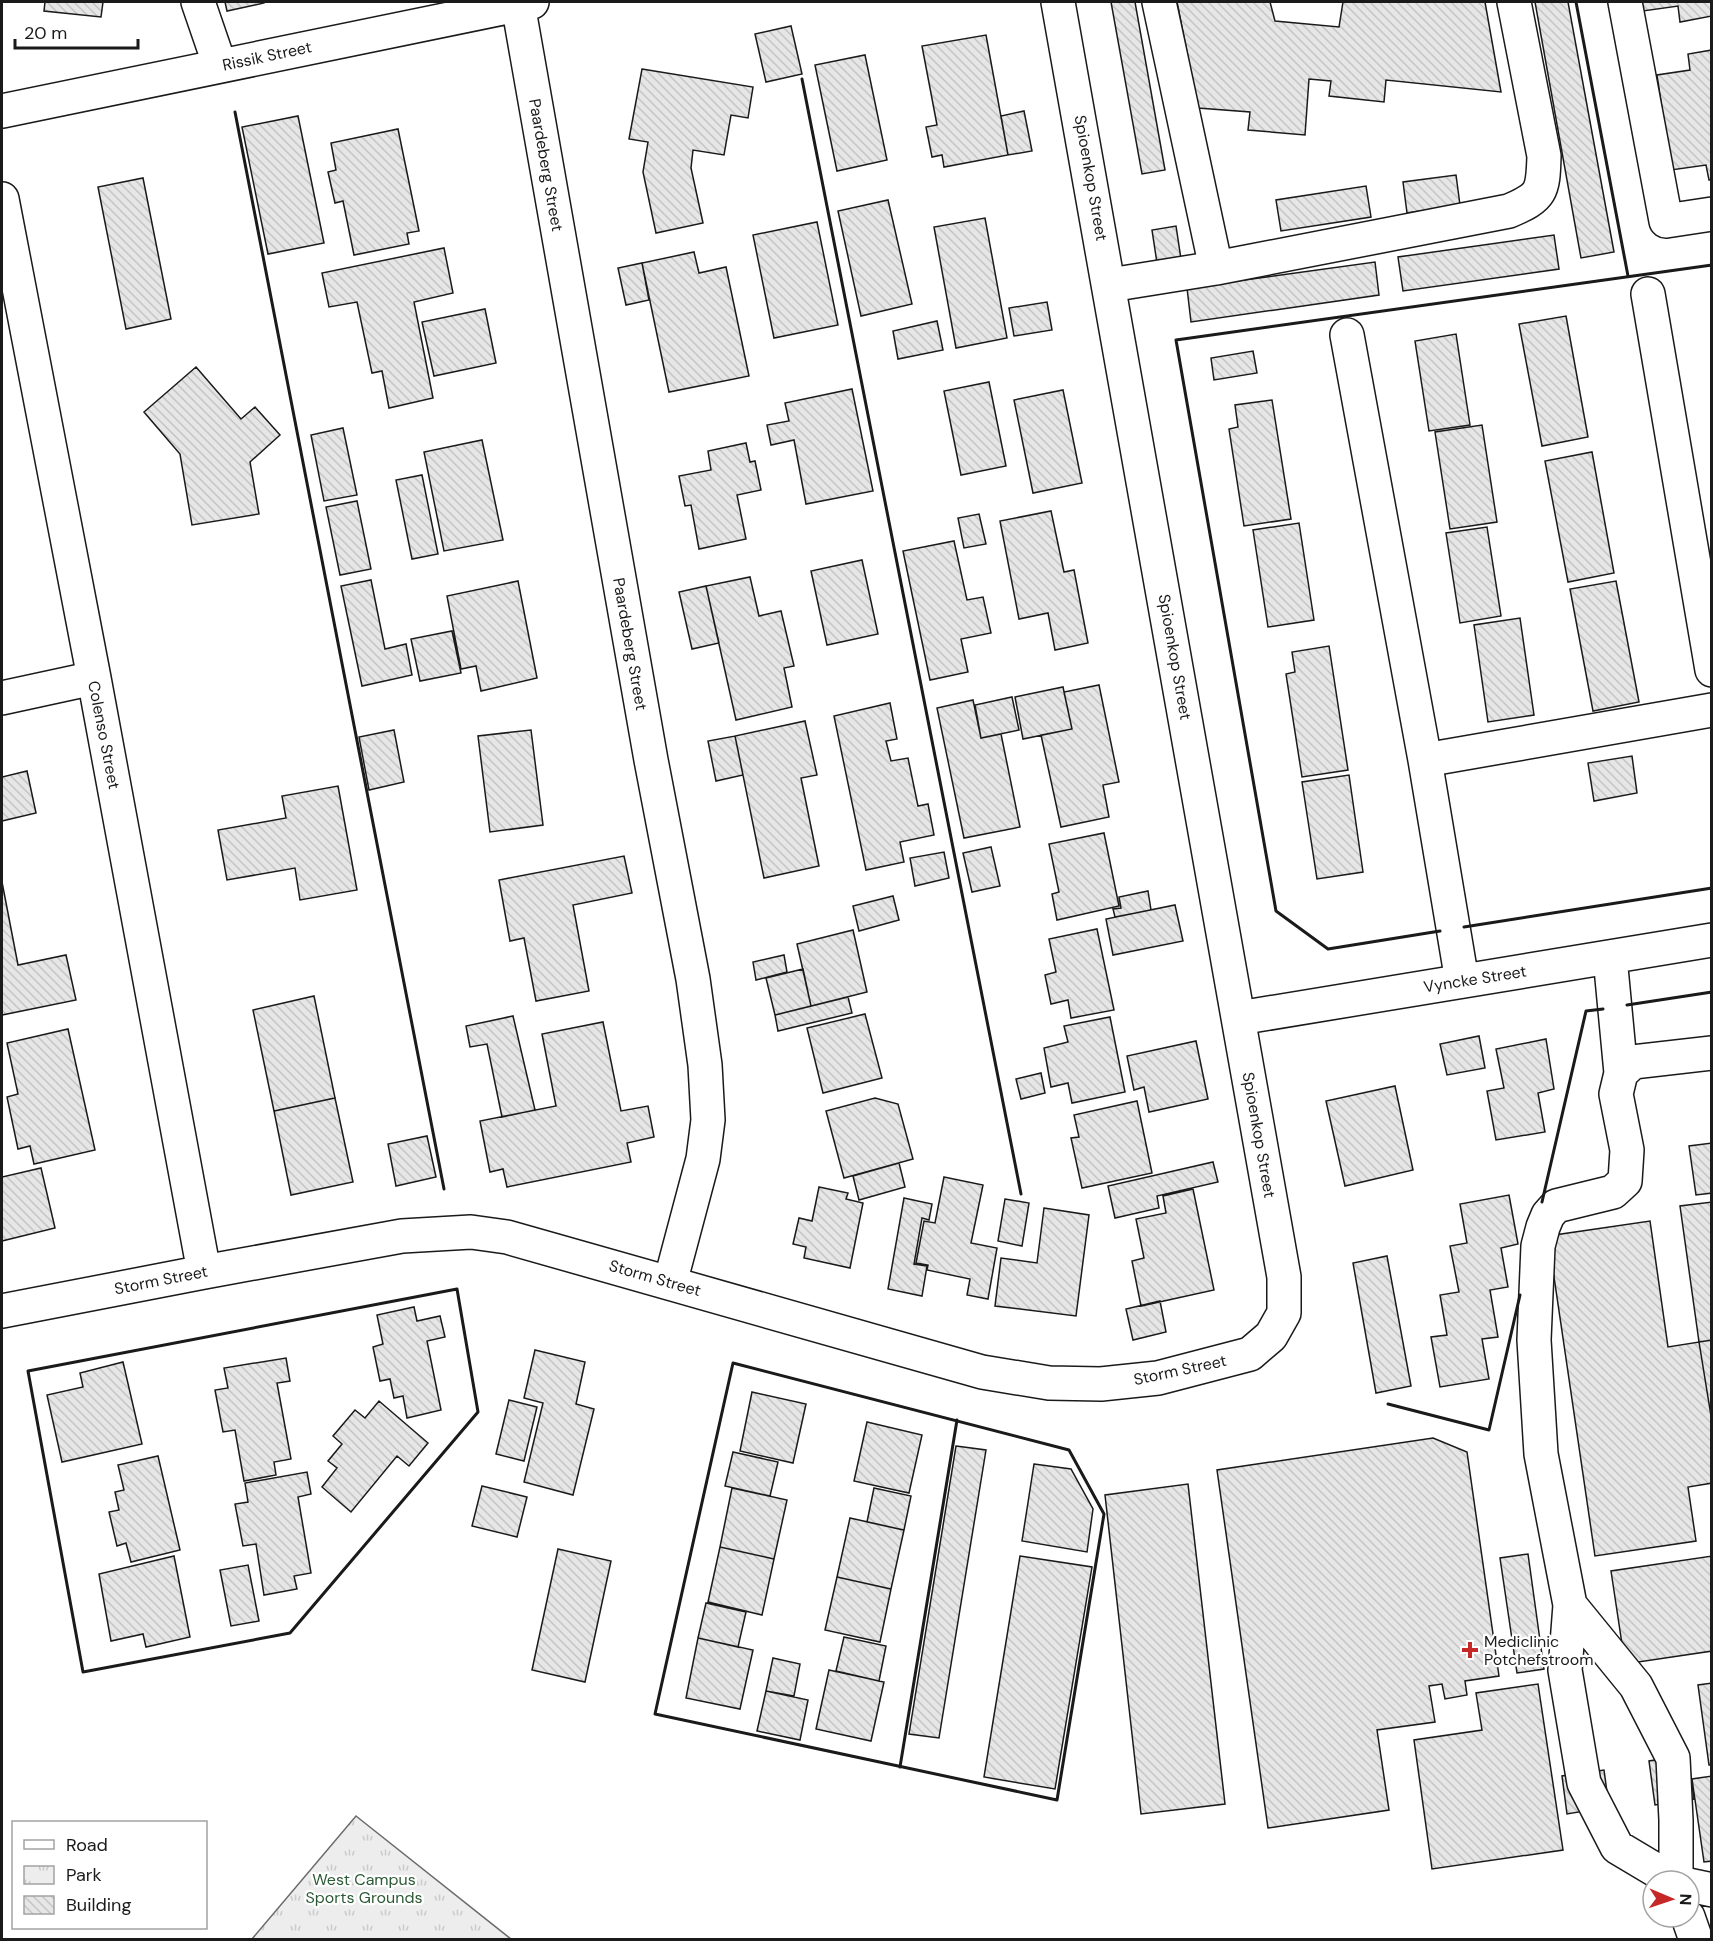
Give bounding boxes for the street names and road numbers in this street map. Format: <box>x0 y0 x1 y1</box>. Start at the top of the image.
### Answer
street label: Rissik Street <box>220 36 314 76</box>
street label: Paardeberg Street <box>524 97 568 233</box>
street label: Spioenkop Street <box>1070 113 1112 243</box>
street label: Paardeberg Street <box>608 576 652 712</box>
street label: Spioenkop Street <box>1154 592 1196 722</box>
street label: Colenso Street <box>83 679 125 791</box>
street label: Vyncke Street <box>1422 960 1528 998</box>
street label: Spioenkop Street <box>1238 1070 1280 1200</box>
street label: Storm Street <box>607 1255 703 1301</box>
street label: Storm Street <box>113 1261 209 1299</box>
street label: Storm Street <box>1132 1350 1228 1390</box>

